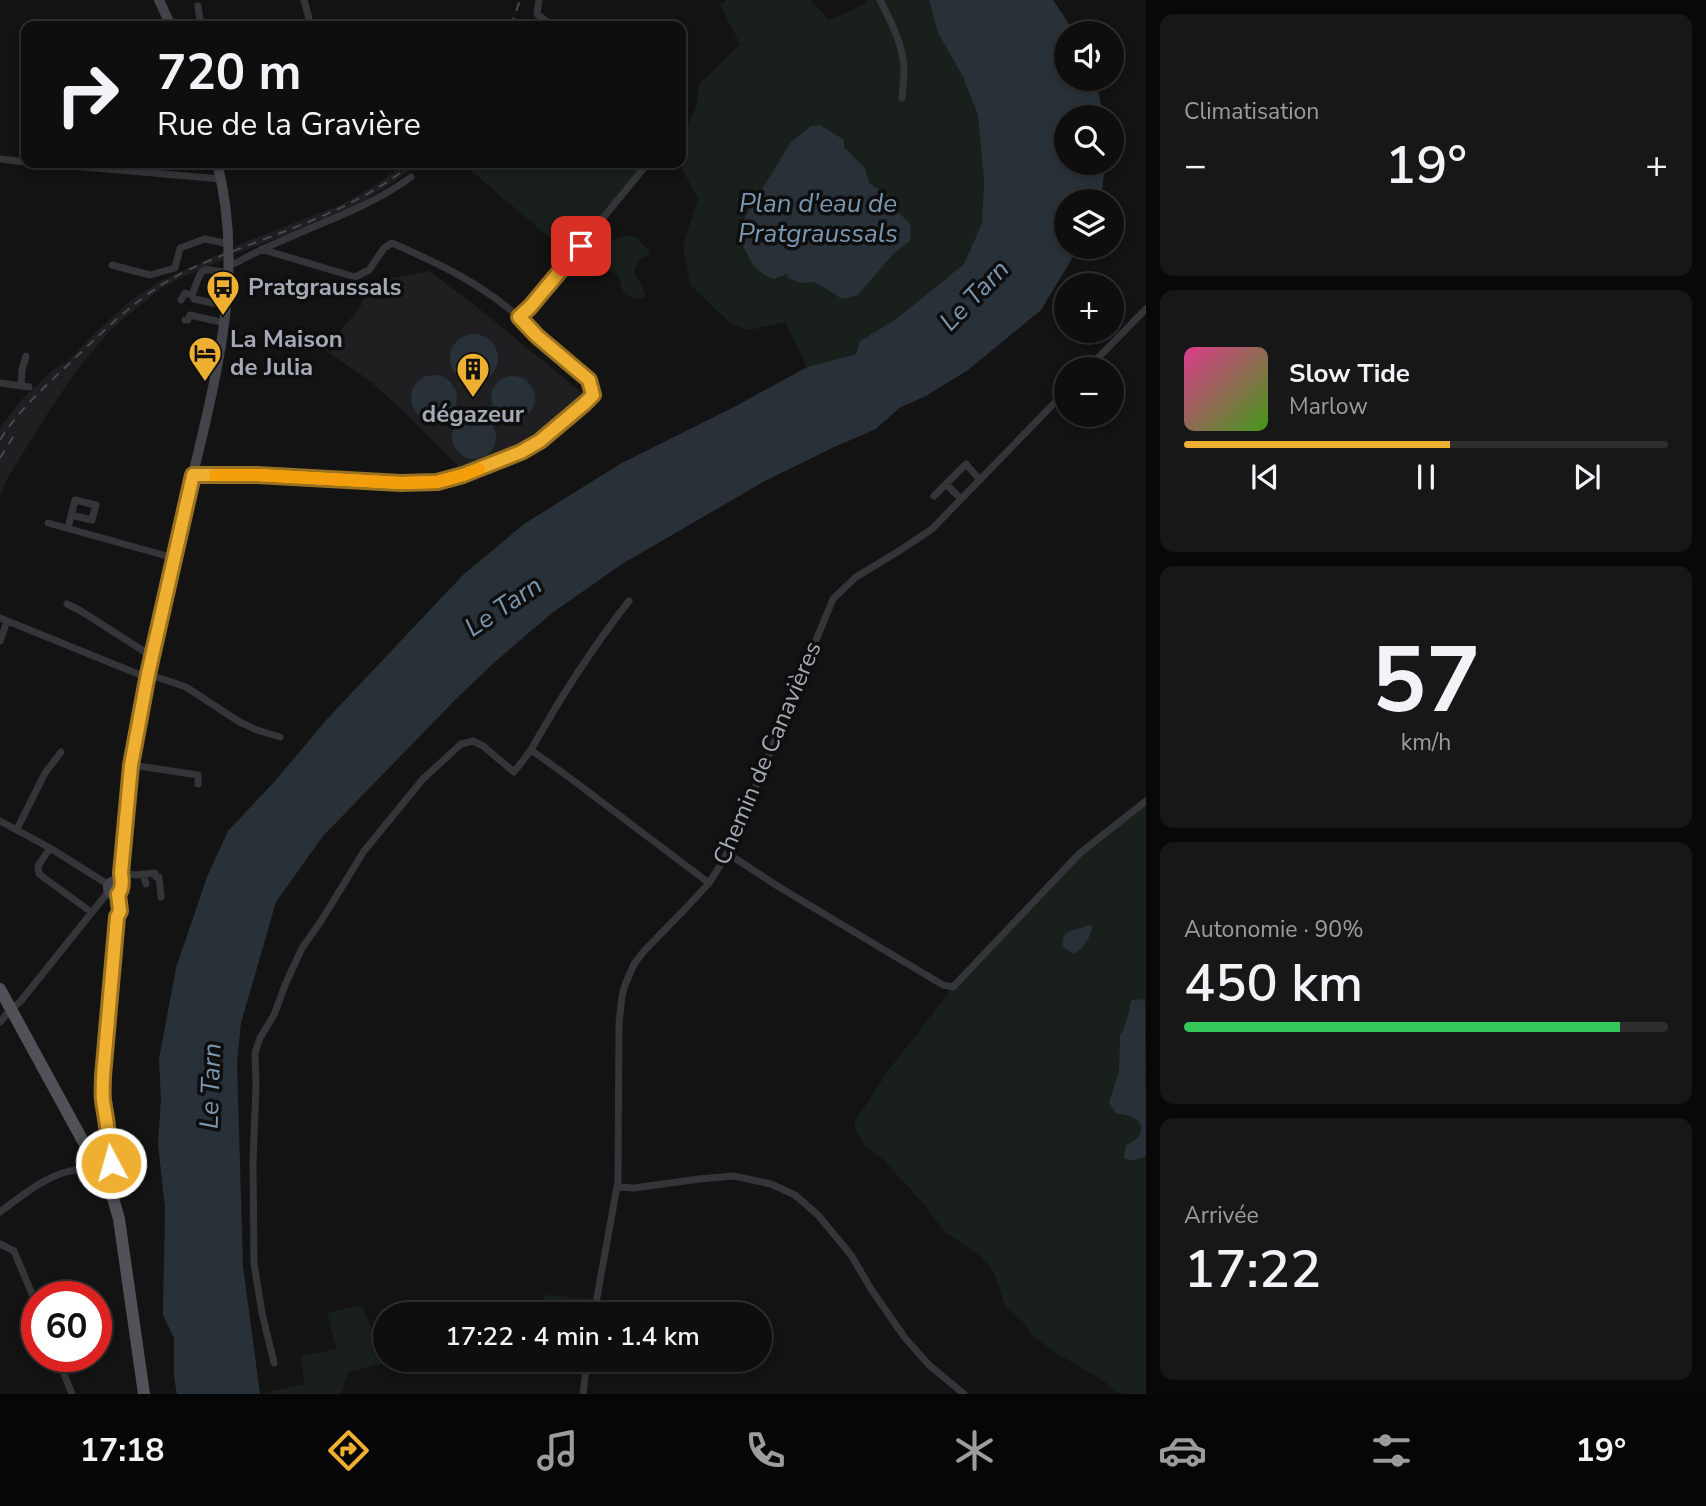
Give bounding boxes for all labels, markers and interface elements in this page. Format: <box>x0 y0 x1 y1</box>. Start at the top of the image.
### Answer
map controls <box>1054 21 1124 427</box>
button: sound <box>1054 21 1124 91</box>
text: 720 m <box>157 39 301 106</box>
icon: right <box>42 49 133 140</box>
text: Climatisation <box>1184 96 1319 127</box>
text: Rue de la Gravière <box>157 103 421 146</box>
button: search <box>1054 105 1124 175</box>
text: 19° <box>1385 130 1467 201</box>
text: − <box>1184 140 1207 191</box>
text: + <box>1645 140 1668 191</box>
water label: Plan d'eau de Pratgraussals <box>738 186 898 251</box>
button: layers <box>1054 189 1124 259</box>
pin <box>551 216 611 276</box>
icon: arrive <box>562 227 600 265</box>
water label: Le Tarn <box>932 252 1017 338</box>
bus stop icon: Pratgraussals <box>204 268 242 317</box>
place label: Pratgraussals <box>248 271 402 303</box>
button: + <box>1054 273 1124 343</box>
place label: La Maison de Julia <box>230 323 343 383</box>
hotel icon: La Maison de Julia <box>186 334 224 383</box>
building icon: dégazeur <box>454 350 492 399</box>
text: Slow Tide <box>1289 356 1410 391</box>
button: − <box>1054 357 1124 427</box>
text: Marlow <box>1289 391 1368 422</box>
place label: dégazeur <box>422 398 525 430</box>
icon: previous <box>1246 458 1284 496</box>
icon: pause <box>1407 458 1445 496</box>
icon: next <box>1568 458 1606 496</box>
water label: Le Tarn <box>458 568 549 645</box>
text: 57 <box>1371 619 1481 743</box>
street label: Chemin de Canavières <box>705 636 829 870</box>
text: km/h <box>1401 727 1451 758</box>
text: Autonomie · 90% <box>1184 914 1364 945</box>
text: 450 km <box>1184 948 1363 1019</box>
water label: Le Tarn <box>192 1042 229 1130</box>
position arrow <box>74 1126 148 1200</box>
text: Arrivée <box>1184 1200 1259 1231</box>
text: 17:22 <box>1184 1234 1321 1305</box>
speed limit sign: 60 <box>21 1281 112 1372</box>
text: 17:22 · 4 min · 1.4 km <box>445 1319 700 1354</box>
icon: directions <box>324 1426 373 1475</box>
icon: music <box>533 1426 582 1475</box>
icon: phone <box>741 1426 790 1475</box>
icon: climate <box>950 1426 999 1475</box>
icon: car <box>1158 1426 1207 1475</box>
icon: filters <box>1367 1426 1416 1475</box>
text: 17:18 <box>80 1429 165 1472</box>
text: 19° <box>1576 1429 1626 1472</box>

